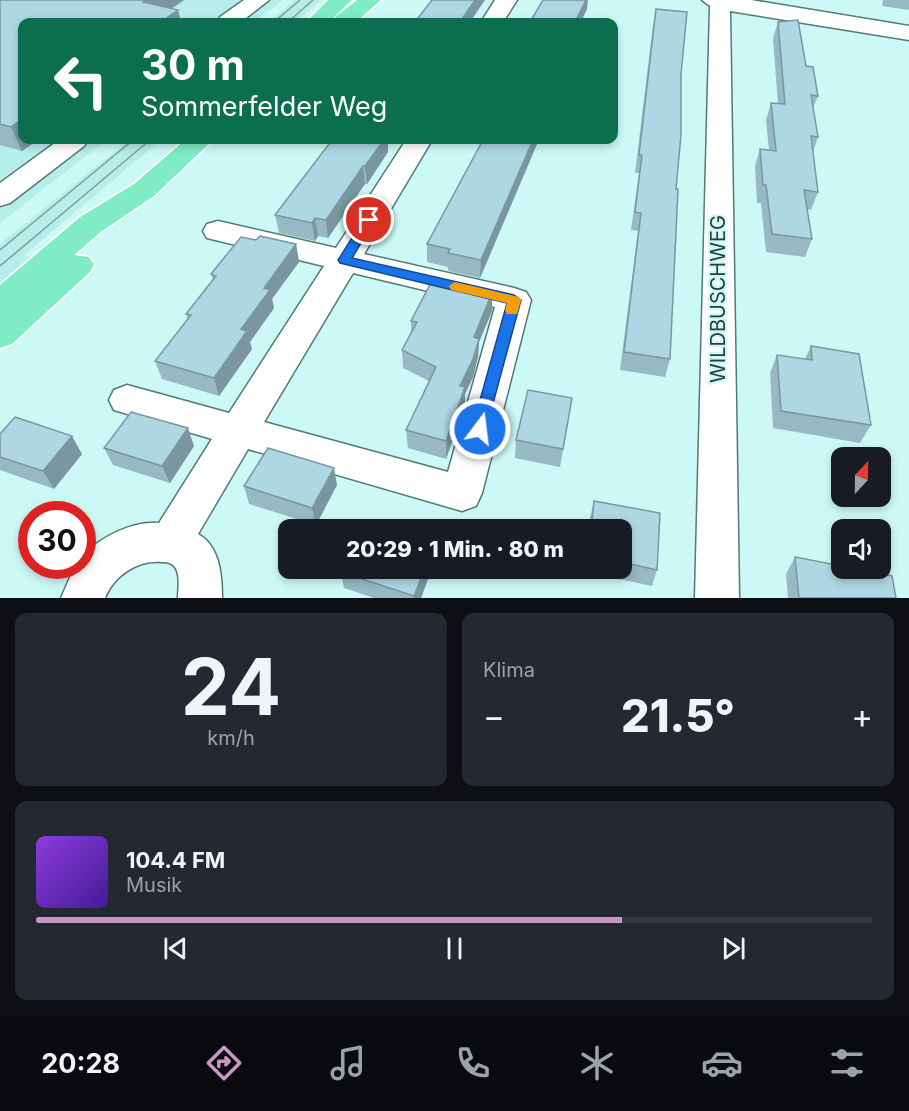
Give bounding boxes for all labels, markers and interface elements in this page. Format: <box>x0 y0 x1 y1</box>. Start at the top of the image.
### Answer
text: 30 m <box>141 39 245 90</box>
icon: left <box>42 42 120 120</box>
text: Sommerfelder Weg <box>141 90 387 123</box>
pin <box>343 194 394 245</box>
icon: arrive <box>352 203 385 236</box>
street label: WILDBUSCHWEG <box>706 215 730 383</box>
position arrow <box>448 397 512 461</box>
north arrow <box>831 447 891 507</box>
map controls <box>831 447 891 579</box>
speed limit sign: 30 <box>18 501 96 579</box>
button: sound <box>831 519 891 579</box>
text: 20:29 · 1 Min. · 80 m <box>346 536 564 562</box>
text: 24 <box>181 639 281 734</box>
text: Klima <box>483 658 535 682</box>
text: 21.5° <box>621 688 735 743</box>
text: − <box>483 696 505 736</box>
text: + <box>851 696 873 736</box>
text: km/h <box>207 726 255 750</box>
text: 104.4 FM <box>126 847 225 873</box>
text: Musik <box>126 873 182 897</box>
icon: previous <box>159 932 192 965</box>
icon: pause <box>438 932 471 965</box>
icon: next <box>717 932 750 965</box>
icon: directions <box>203 1042 245 1084</box>
icon: music <box>327 1042 369 1084</box>
icon: phone <box>452 1042 494 1084</box>
icon: climate <box>576 1042 618 1084</box>
icon: car <box>701 1042 743 1084</box>
icon: filters <box>826 1042 868 1084</box>
text: 20:28 <box>41 1047 120 1080</box>

